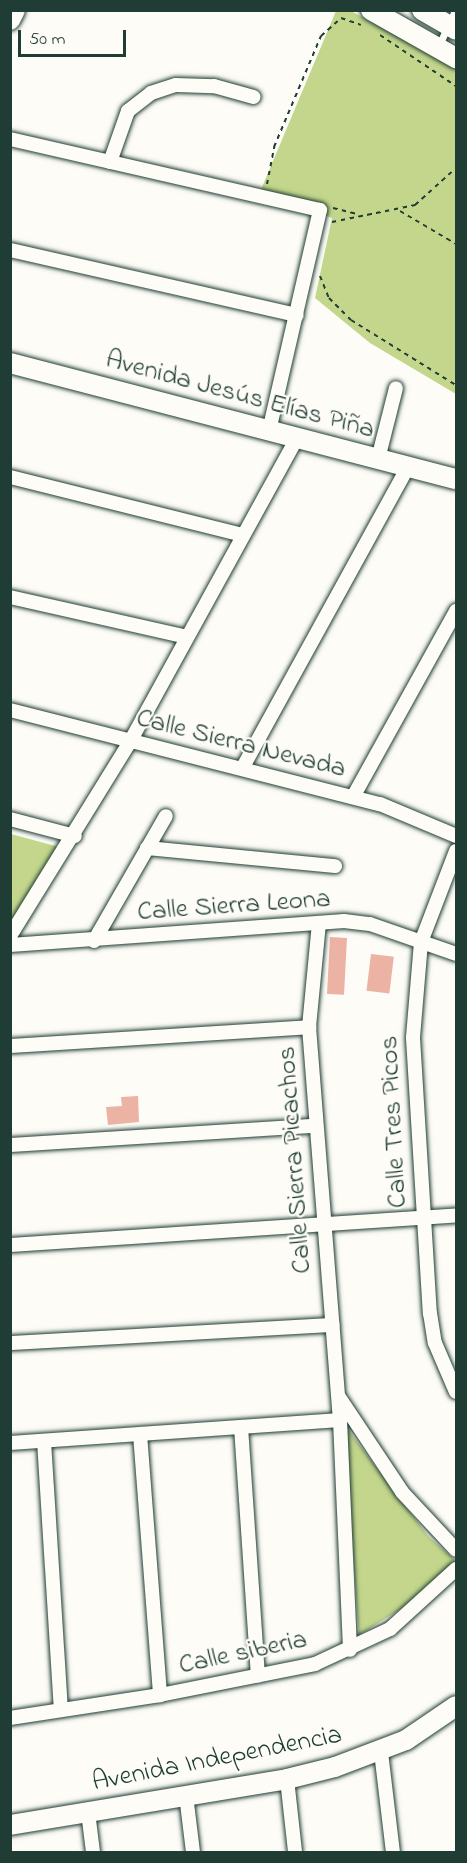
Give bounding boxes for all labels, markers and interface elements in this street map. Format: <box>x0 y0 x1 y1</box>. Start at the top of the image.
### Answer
scale bar <box>21 18 129 56</box>
text: 50 m <box>29 27 66 53</box>
street label: Avenida Jesús Elías Piña <box>102 343 378 447</box>
street label: Calle Sierra Nevada <box>133 702 349 786</box>
street label: Calle Sierra Leona <box>136 883 332 929</box>
street label: Calle Tres Picos <box>373 1035 415 1209</box>
street label: Calle Sierra Picachos <box>271 1045 319 1275</box>
street label: Calle siberia <box>176 1624 310 1682</box>
street label: Avenida Independencia <box>89 1719 345 1799</box>

